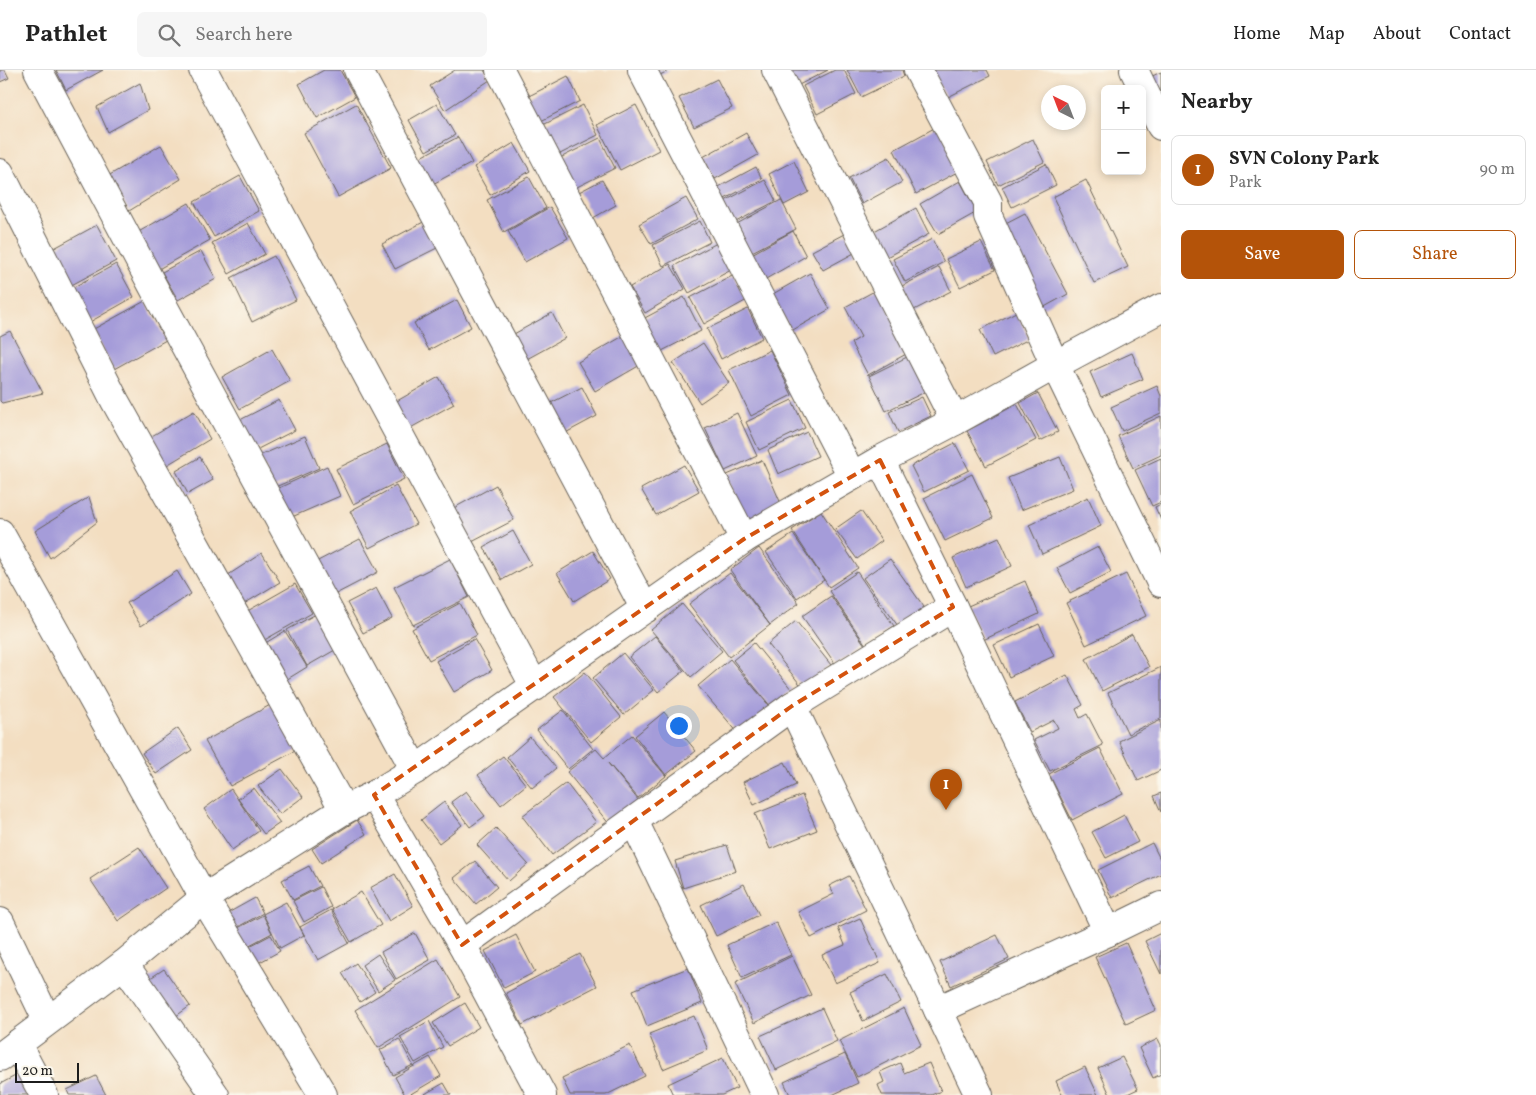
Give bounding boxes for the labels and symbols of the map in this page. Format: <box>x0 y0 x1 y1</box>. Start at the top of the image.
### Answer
north arrow <box>1041 85 1086 130</box>
your location <box>666 713 692 739</box>
pin: 1 <box>930 769 962 810</box>
scale bar <box>15 1060 79 1083</box>

